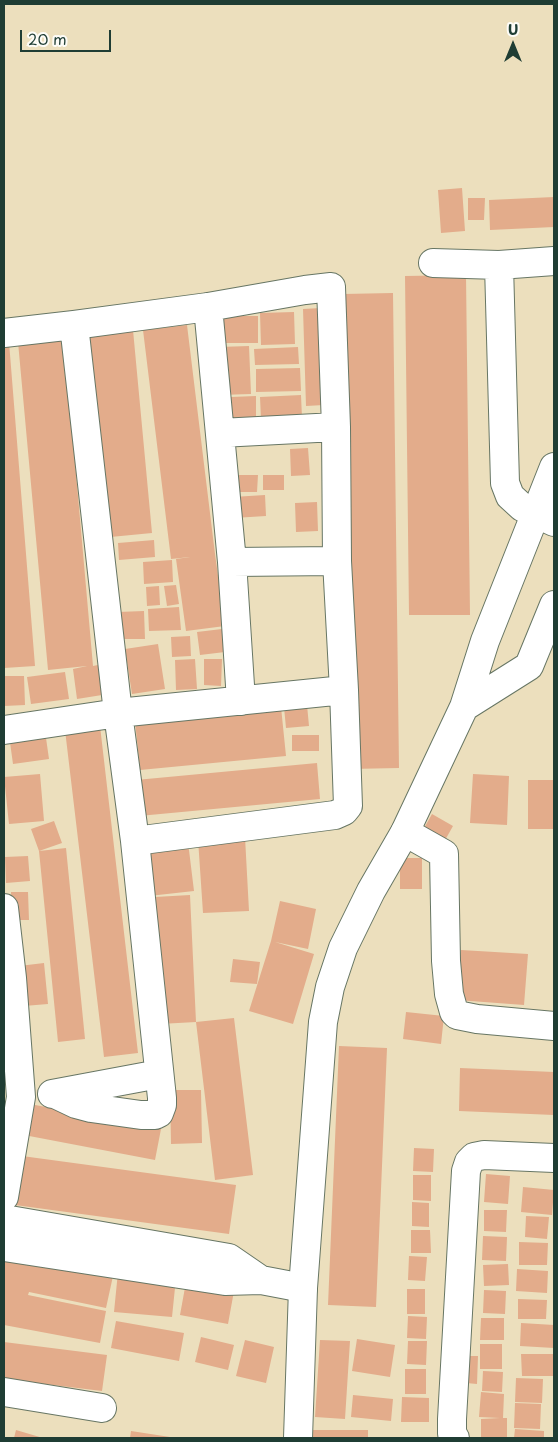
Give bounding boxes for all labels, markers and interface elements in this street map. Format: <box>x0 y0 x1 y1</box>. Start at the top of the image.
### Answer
text: U <box>508 19 518 40</box>
scale bar <box>22 20 114 52</box>
north arrow <box>488 20 538 70</box>
text: 20 m <box>28 27 67 50</box>

